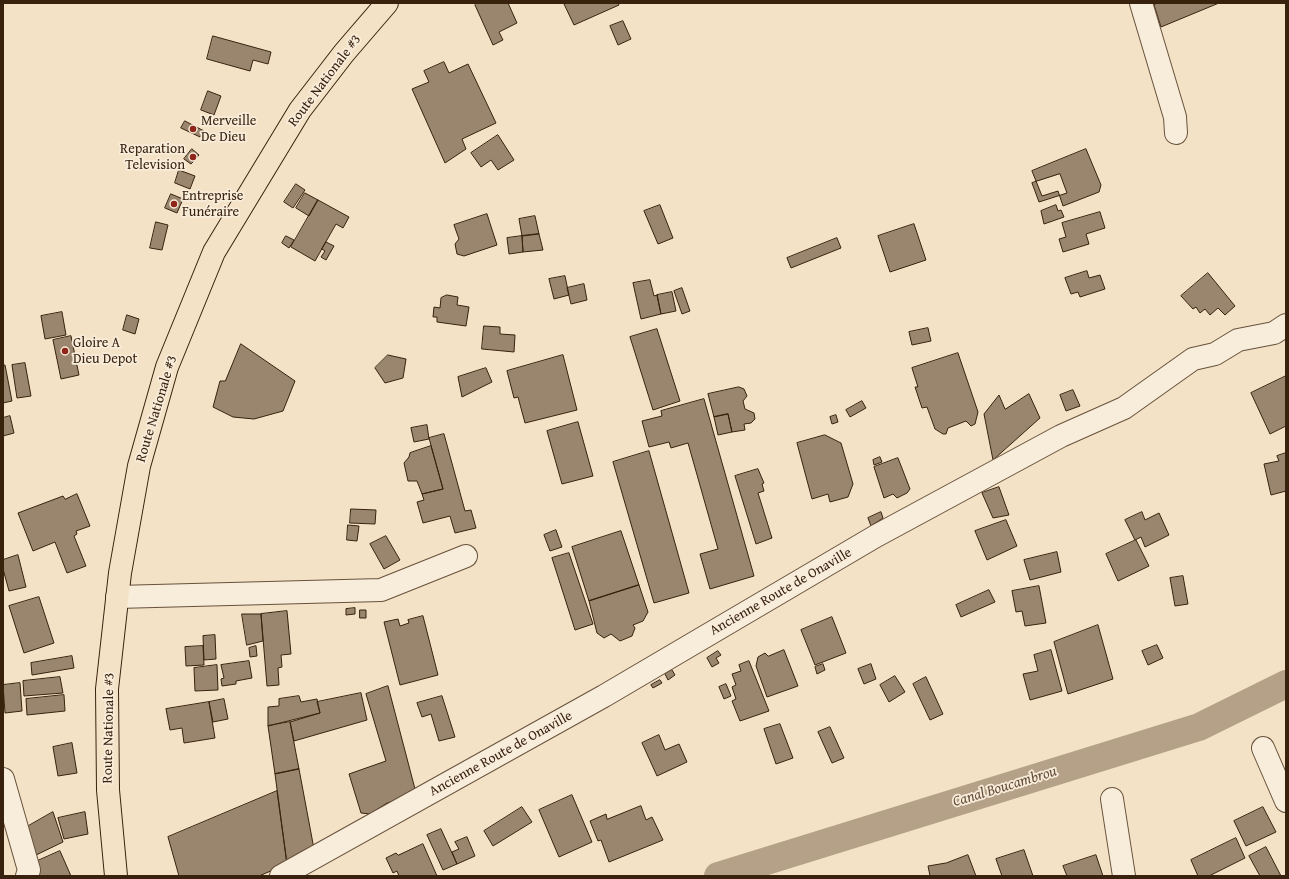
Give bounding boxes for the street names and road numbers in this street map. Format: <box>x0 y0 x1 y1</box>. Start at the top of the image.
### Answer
street label: Route Nationale #3 <box>285 32 365 130</box>
street label: Route Nationale #3 <box>133 354 181 464</box>
street label: Ancienne Route de Onaville <box>707 544 855 640</box>
street label: Route Nationale #3 <box>100 673 118 783</box>
street label: Ancienne Route de Onaville <box>427 708 575 800</box>

